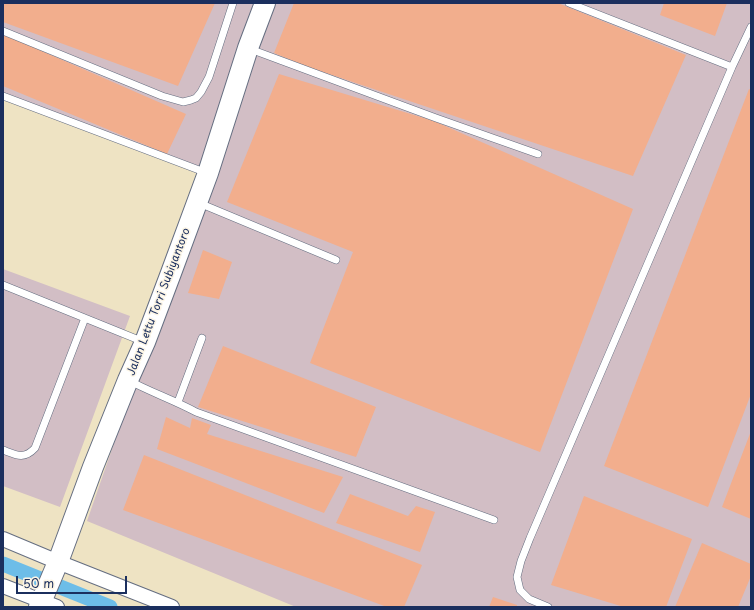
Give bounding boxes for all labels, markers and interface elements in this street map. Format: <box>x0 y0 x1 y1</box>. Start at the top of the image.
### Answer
street label: Jalan Lettu Torri Subiyantoro <box>125 226 193 378</box>
scale bar <box>18 568 129 594</box>
text: 50 m <box>23 574 54 592</box>

